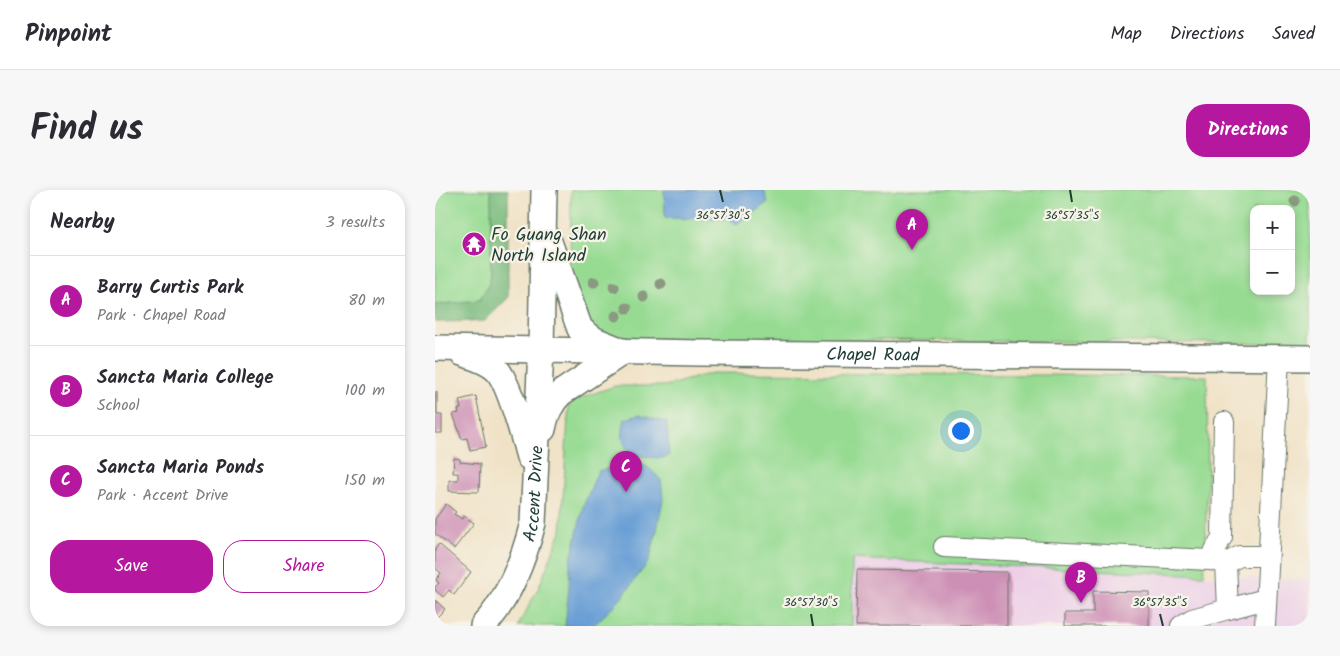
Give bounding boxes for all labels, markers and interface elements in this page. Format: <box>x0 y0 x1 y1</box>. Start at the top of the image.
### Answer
text: Pinpoint <box>25 15 112 54</box>
text: Map <box>1110 20 1142 49</box>
text: Directions <box>1170 20 1244 49</box>
text: Saved <box>1272 20 1315 49</box>
text: Find us <box>30 102 143 158</box>
button: Directions <box>1186 104 1310 157</box>
map controls <box>1250 205 1295 295</box>
button: + <box>1250 205 1295 250</box>
text: Nearby <box>50 206 115 239</box>
text: 36°57'30"S <box>696 206 751 225</box>
text: 36°57'35"S <box>1045 206 1100 225</box>
pin: A <box>896 209 928 250</box>
text: 3 results <box>326 210 385 235</box>
place label: Fo Guang Shan North Island <box>491 221 607 271</box>
temple icon: Fo Guang Shan North Island <box>461 231 487 257</box>
button: − <box>1250 250 1295 295</box>
text: Barry Curtis Park <box>97 273 243 303</box>
text: A <box>61 288 71 313</box>
text: 80 m <box>348 288 385 313</box>
text: Park · Chapel Road <box>97 303 226 328</box>
street label: Chapel Road <box>826 341 921 371</box>
text: Sancta Maria College <box>97 363 274 393</box>
text: B <box>61 378 71 403</box>
text: 100 m <box>345 378 385 403</box>
text: School <box>97 393 140 418</box>
your location <box>948 418 974 444</box>
street label: Accent Drive <box>516 445 553 545</box>
pin: C <box>610 451 642 492</box>
text: Sancta Maria Ponds <box>97 453 264 483</box>
text: C <box>61 468 71 493</box>
text: 150 m <box>344 468 385 493</box>
text: Park · Accent Drive <box>97 483 228 508</box>
button: Save <box>50 540 213 593</box>
button: Share <box>223 540 385 593</box>
pin: B <box>1065 562 1097 603</box>
text: 36°57'30"S <box>784 593 839 612</box>
text: 36°57'35"S <box>1133 593 1188 612</box>

